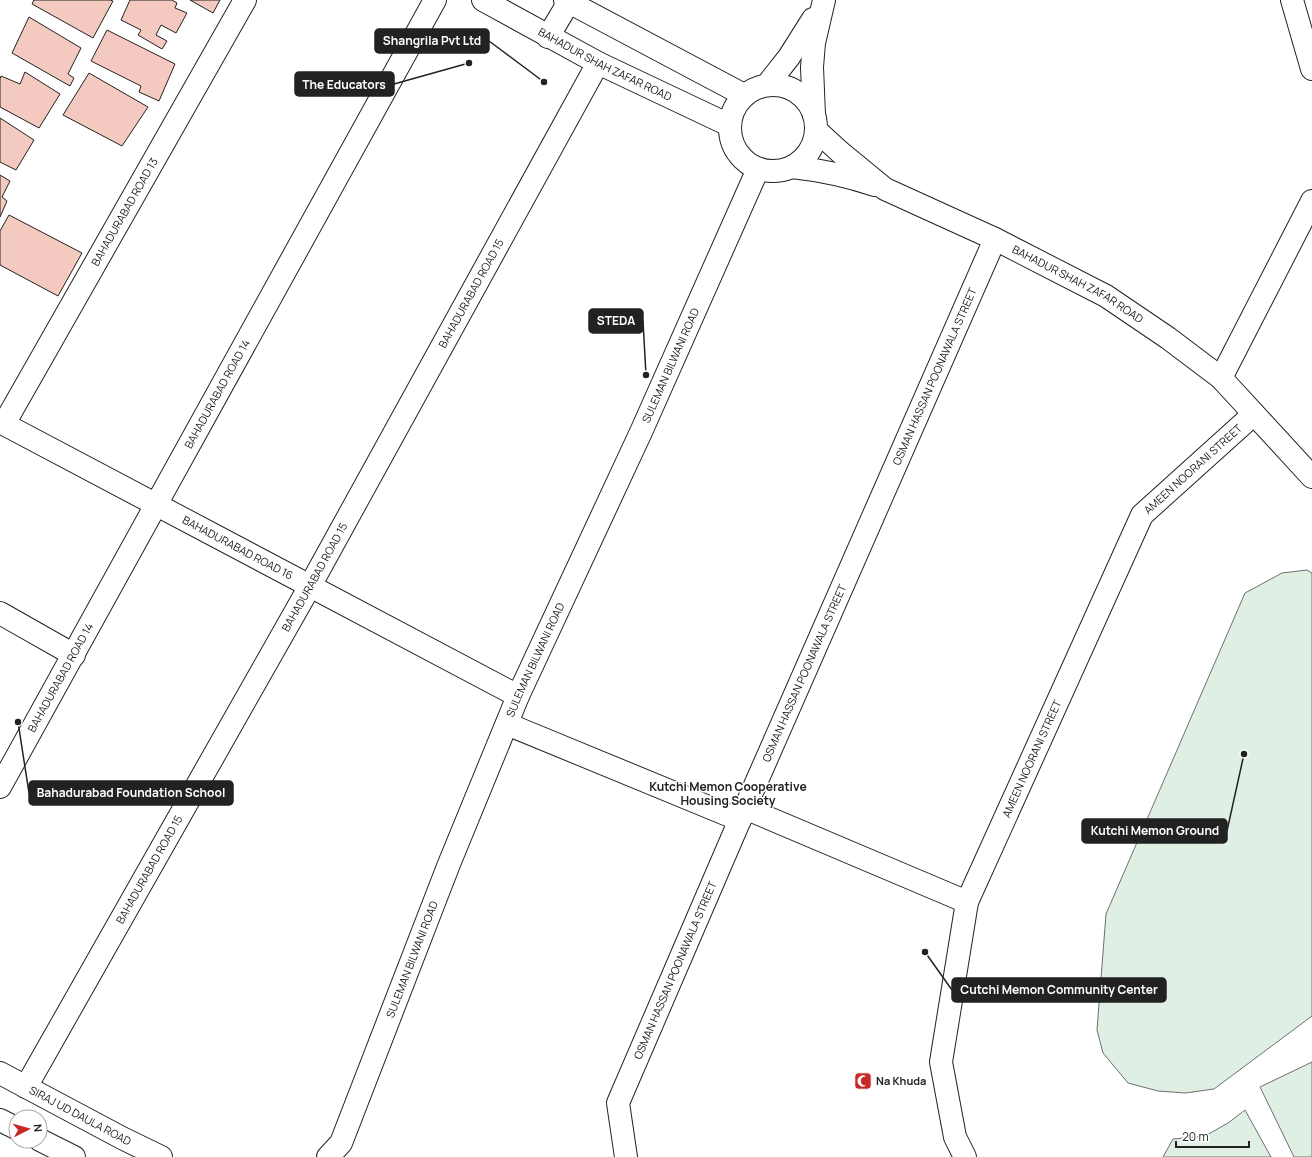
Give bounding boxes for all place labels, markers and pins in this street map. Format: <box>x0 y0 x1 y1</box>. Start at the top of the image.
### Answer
callout: Shangrila Pvt Ltd <box>375 29 489 53</box>
callout: The Educators <box>295 72 394 96</box>
callout: STEDA <box>589 309 643 333</box>
callout: Bahadurabad Foundation School <box>29 781 233 805</box>
callout: Kutchi Memon Ground <box>1082 819 1227 843</box>
callout: Cutchi Memon Community Center <box>952 978 1166 1002</box>
mosque icon: Na Khuda <box>853 1071 873 1091</box>
place label: Na Khuda <box>876 1073 926 1088</box>

